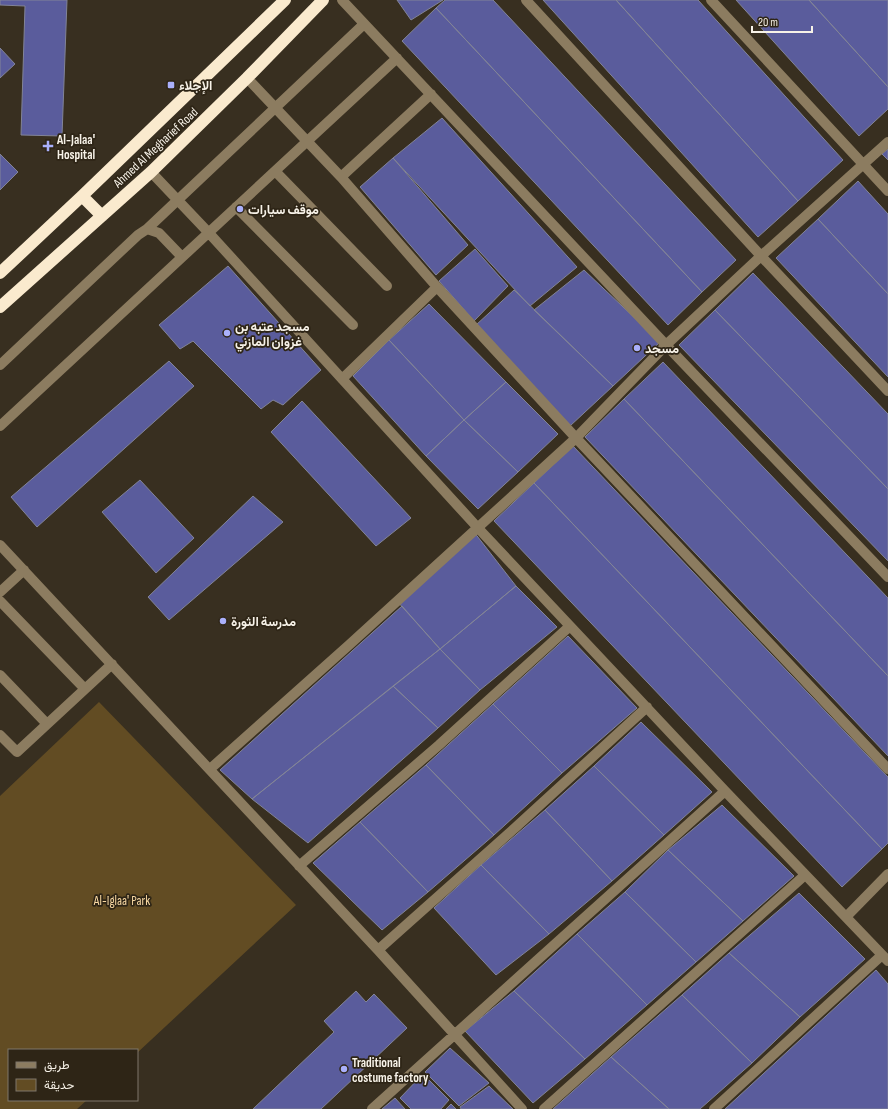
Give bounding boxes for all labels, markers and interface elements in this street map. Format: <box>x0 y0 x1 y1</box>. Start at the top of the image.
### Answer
scale bar <box>752 8 812 34</box>
text: 20 m <box>758 15 778 30</box>
place label: الإجلاء <box>179 78 212 95</box>
marker: الإجلاء <box>166 80 176 90</box>
street label: Ahmed Al Megharief Road <box>109 104 201 192</box>
place label: Al-Jalaa' Hospital <box>56 132 95 163</box>
marker: Al-Jalaa' Hospital <box>42 140 54 152</box>
place label: موقف سيارات <box>248 202 319 218</box>
marker: موقف سيارات <box>235 204 245 214</box>
place label: مسجد عتبه بن غزوان المازني <box>235 319 309 352</box>
marker: مسجد عتبه بن غزوان المازني <box>222 328 232 338</box>
place label: مسجد <box>645 341 679 357</box>
marker: مسجد <box>632 343 642 353</box>
place label: مدرسة الثورة <box>231 614 296 630</box>
marker: مدرسة الثورة <box>218 616 228 626</box>
park label: Al-Iglaa' Park <box>93 893 150 909</box>
legend <box>8 1049 138 1101</box>
place label: Traditional costume factory <box>352 1055 429 1086</box>
text: طريق <box>44 1058 70 1073</box>
marker: Traditional costume factory <box>339 1064 349 1074</box>
text: حديقة <box>44 1078 74 1093</box>

